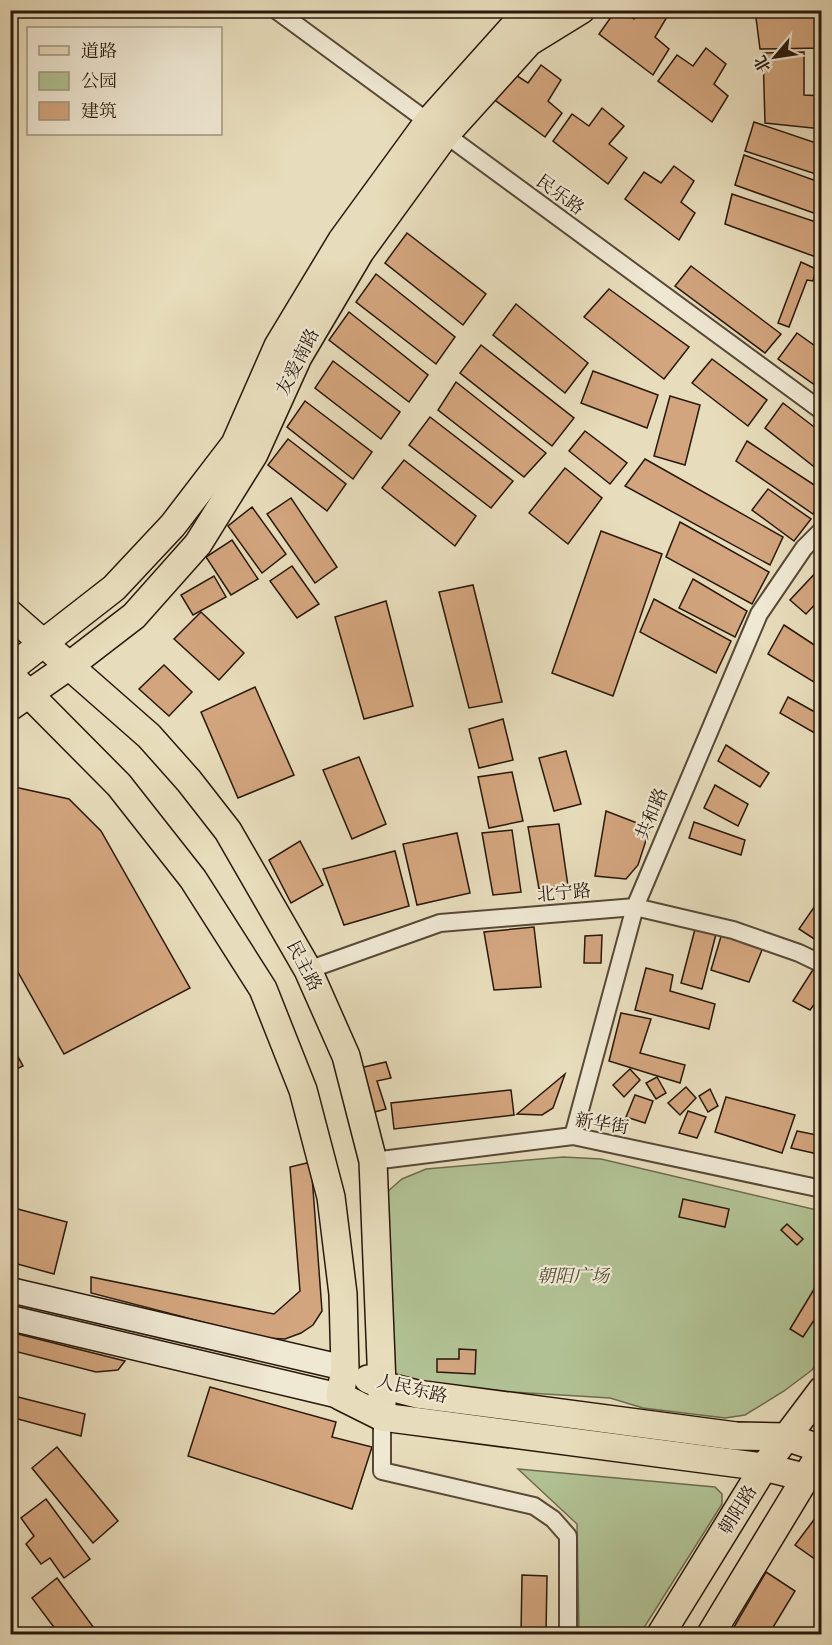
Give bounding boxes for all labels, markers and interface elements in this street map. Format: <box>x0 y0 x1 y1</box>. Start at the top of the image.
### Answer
legend <box>27 27 222 135</box>
north arrow <box>745 27 805 87</box>
text: 道路 <box>81 40 117 63</box>
text: 北 <box>750 52 775 76</box>
text: 公园 <box>81 70 117 93</box>
text: 建筑 <box>81 100 117 123</box>
street label: 民乐路 <box>531 170 589 220</box>
street label: 友爱南路 <box>271 325 325 399</box>
street label: 共和路 <box>631 785 673 843</box>
street label: 北宁路 <box>536 879 592 907</box>
street label: 民主路 <box>281 937 327 995</box>
street label: 新华街 <box>574 1108 630 1140</box>
park label: 朝阳广场 <box>537 1265 611 1288</box>
street label: 人民东路 <box>374 1370 450 1408</box>
street label: 朝阳路 <box>714 1481 762 1539</box>

